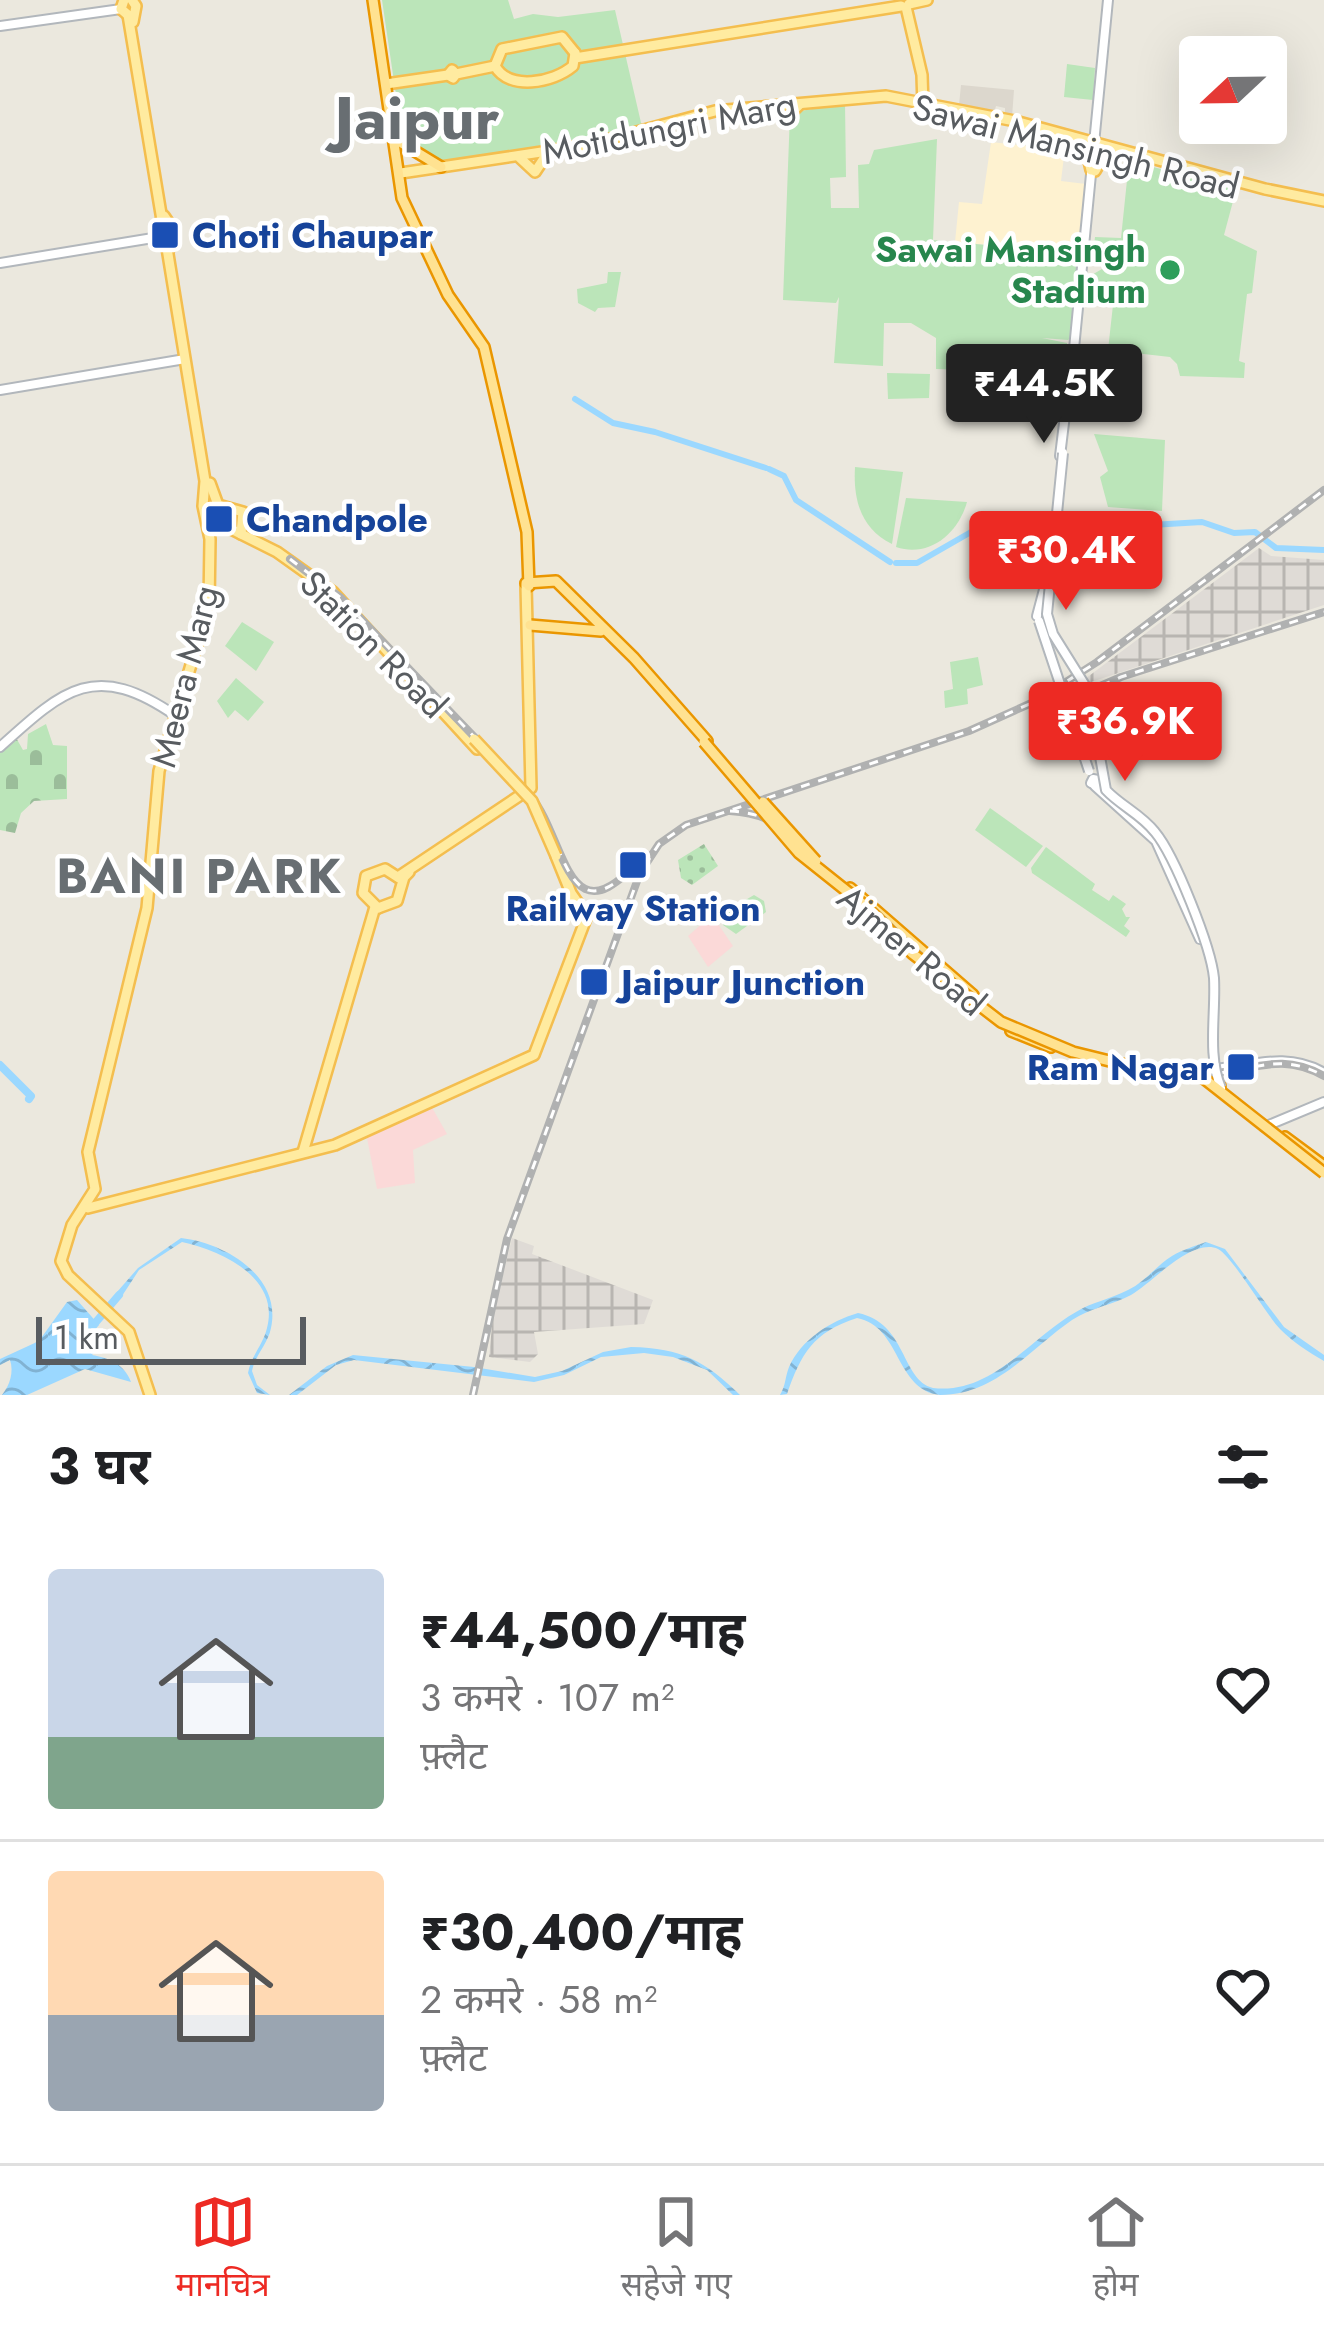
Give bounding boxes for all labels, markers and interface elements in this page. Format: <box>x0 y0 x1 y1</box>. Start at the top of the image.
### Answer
north arrow <box>1179 36 1287 144</box>
map controls <box>1179 36 1287 144</box>
district label: Jaipur <box>325 75 500 162</box>
street label: Motidungri Marg <box>538 77 800 177</box>
street label: Sawai Mansingh Road <box>907 80 1245 212</box>
place label: Choti Chaupar <box>192 209 434 261</box>
marker: Choti Chaupar <box>149 219 181 251</box>
place label: Sawai Mansingh Stadium <box>875 223 1146 316</box>
marker: Sawai Mansingh Stadium <box>1157 257 1183 283</box>
pin: ₹44.5K <box>946 344 1142 446</box>
text: ₹44.5K <box>973 354 1115 411</box>
place label: Chandpole <box>246 493 428 545</box>
marker: Chandpole <box>203 503 235 535</box>
pin: ₹30.4K <box>968 511 1164 613</box>
text: ₹30.4K <box>996 521 1136 578</box>
street label: Station Road <box>288 558 460 730</box>
street label: Meera Marg <box>136 580 232 772</box>
pin: ₹36.9K <box>1027 682 1223 784</box>
text: ₹36.9K <box>1056 692 1194 749</box>
district label: BANI PARK <box>56 842 344 911</box>
marker: Railway Station <box>617 849 649 881</box>
street label: Ajmer Road <box>826 872 998 1028</box>
place label: Railway Station <box>505 882 761 934</box>
place label: Jaipur Junction <box>615 956 865 1008</box>
marker: Jaipur Junction <box>578 966 610 998</box>
place label: Ram Nagar <box>1027 1041 1214 1093</box>
marker: Ram Nagar <box>1225 1051 1257 1083</box>
scale bar <box>36 1311 306 1364</box>
text: 1 km <box>54 1314 119 1361</box>
text: 3 घर <box>48 1429 151 1503</box>
icon: filters <box>1210 1434 1276 1500</box>
text: ₹44,500/माह <box>420 1593 745 1667</box>
icon: home <box>144 1617 288 1761</box>
icon: heart <box>1210 1656 1276 1722</box>
text: 3 कमरे · 107 m² <box>420 1669 674 1726</box>
text: फ़्लैट <box>420 1727 487 1784</box>
text: ₹30,400/माह <box>420 1895 742 1969</box>
icon: home <box>144 1919 288 2063</box>
icon: heart <box>1210 1958 1276 2024</box>
text: 2 कमरे · 58 m² <box>420 1971 657 2028</box>
text: फ़्लैट <box>420 2029 487 2086</box>
tab: मानचित्र <box>175 2189 270 2309</box>
tab: सहेजे गए <box>621 2189 732 2309</box>
tab: होम <box>1083 2189 1149 2309</box>

